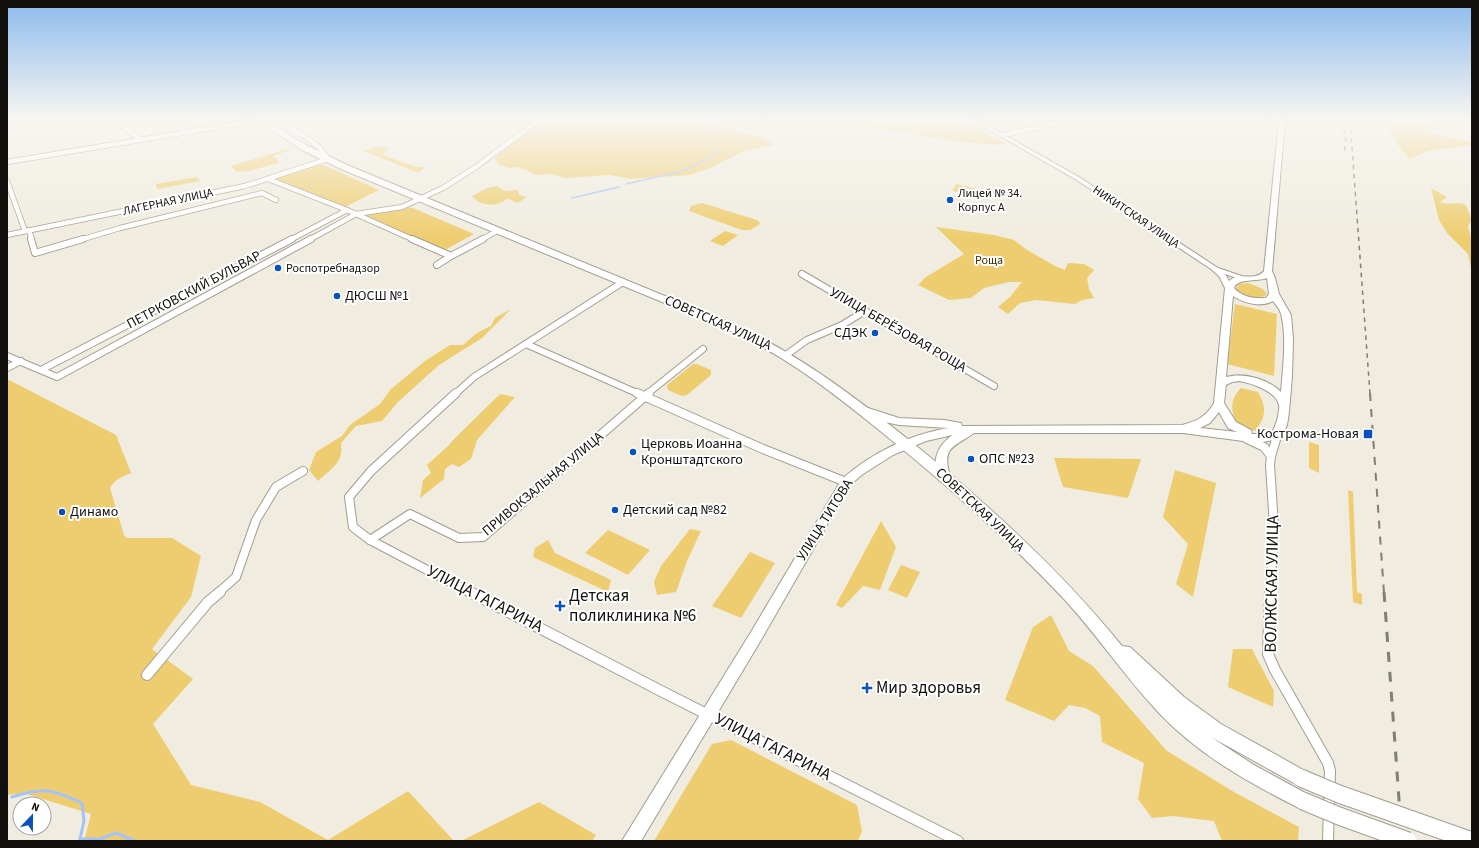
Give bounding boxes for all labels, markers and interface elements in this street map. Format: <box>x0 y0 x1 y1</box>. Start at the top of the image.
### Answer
street label: НИКИТСКАЯ УЛИЦА <box>1089 182 1183 253</box>
street label: ЛАГЕРНАЯ УЛИЦА <box>121 184 215 220</box>
place label: Лицей № 34. Корпус А <box>958 185 1022 216</box>
marker: Лицей № 34. Корпус А <box>945 195 955 205</box>
street label: ПЕТРКОВСКИЙ БУЛЬВАР <box>123 246 265 334</box>
park label: Роща <box>975 252 1003 269</box>
place label: Роспотребнадзор <box>286 260 380 277</box>
marker: Роспотребнадзор <box>273 263 283 273</box>
street label: УЛИЦА БЕРЁЗОВАЯ РОЩА <box>826 283 971 378</box>
place label: ДЮСШ №1 <box>345 286 409 306</box>
street label: СОВЕТСКАЯ УЛИЦА <box>661 290 775 356</box>
marker: ДЮСШ №1 <box>332 291 342 301</box>
place label: СДЭК <box>834 323 868 343</box>
marker: СДЭК <box>870 328 880 338</box>
place label: Кострома-Новая <box>1257 424 1359 444</box>
street label: ПРИВОКЗАЛЬНАЯ УЛИЦА <box>478 427 608 541</box>
marker: Кострома-Новая <box>1362 428 1374 440</box>
place label: Церковь Иоанна Кронштадтского <box>641 434 743 470</box>
marker: Церковь Иоанна Кронштадтского <box>628 447 638 457</box>
place label: ОПС №23 <box>979 449 1035 469</box>
marker: ОПС №23 <box>966 454 976 464</box>
street label: СОВЕТСКАЯ УЛИЦА <box>931 463 1029 557</box>
street label: УЛИЦА ТИТОВА <box>792 475 858 565</box>
place label: Детский сад №82 <box>623 500 727 520</box>
place label: Динамо <box>70 502 118 522</box>
marker: Детский сад №82 <box>610 505 620 515</box>
marker: Динамо <box>57 507 67 517</box>
street label: ВОЛЖСКАЯ УЛИЦА <box>1259 514 1285 653</box>
street label: УЛИЦА ГАГАРИНА <box>423 559 548 639</box>
place label: Детская поликлиника №6 <box>569 584 696 628</box>
marker: Детская поликлиника №6 <box>554 600 566 612</box>
place label: Мир здоровья <box>876 676 981 700</box>
marker: Мир здоровья <box>861 682 873 694</box>
street label: УЛИЦА ГАГАРИНА <box>711 707 836 787</box>
north arrow <box>12 796 52 836</box>
text: N <box>29 799 42 816</box>

